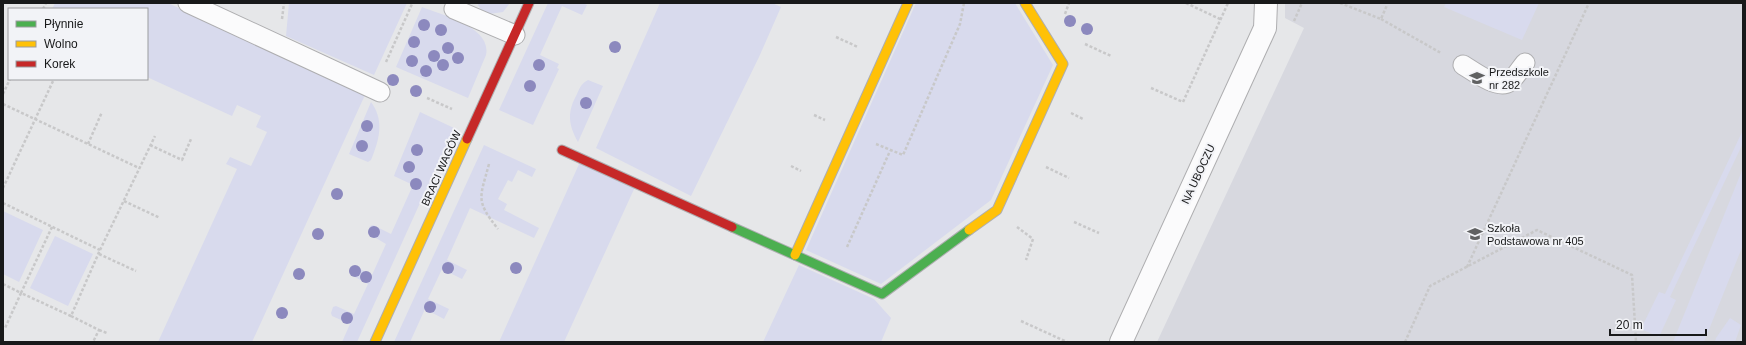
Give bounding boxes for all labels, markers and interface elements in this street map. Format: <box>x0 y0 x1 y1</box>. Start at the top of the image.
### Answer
legend <box>8 8 148 80</box>
text: Płynnie <box>44 17 84 31</box>
text: Wolno <box>44 37 78 51</box>
text: Korek <box>44 57 76 71</box>
place label: Przedszkole nr 282 <box>1489 66 1549 91</box>
school or university icon: Przedszkole nr 282 <box>1468 69 1486 87</box>
street label: BRACI WAGÓW <box>419 128 463 208</box>
street label: NA UBOCZU <box>1179 142 1217 206</box>
place label: Szkoła Podstawowa nr 405 <box>1487 222 1584 247</box>
school or university icon: Szkoła Podstawowa nr 405 <box>1466 225 1484 243</box>
scale bar <box>1610 311 1706 337</box>
text: 20 m <box>1616 318 1643 332</box>

